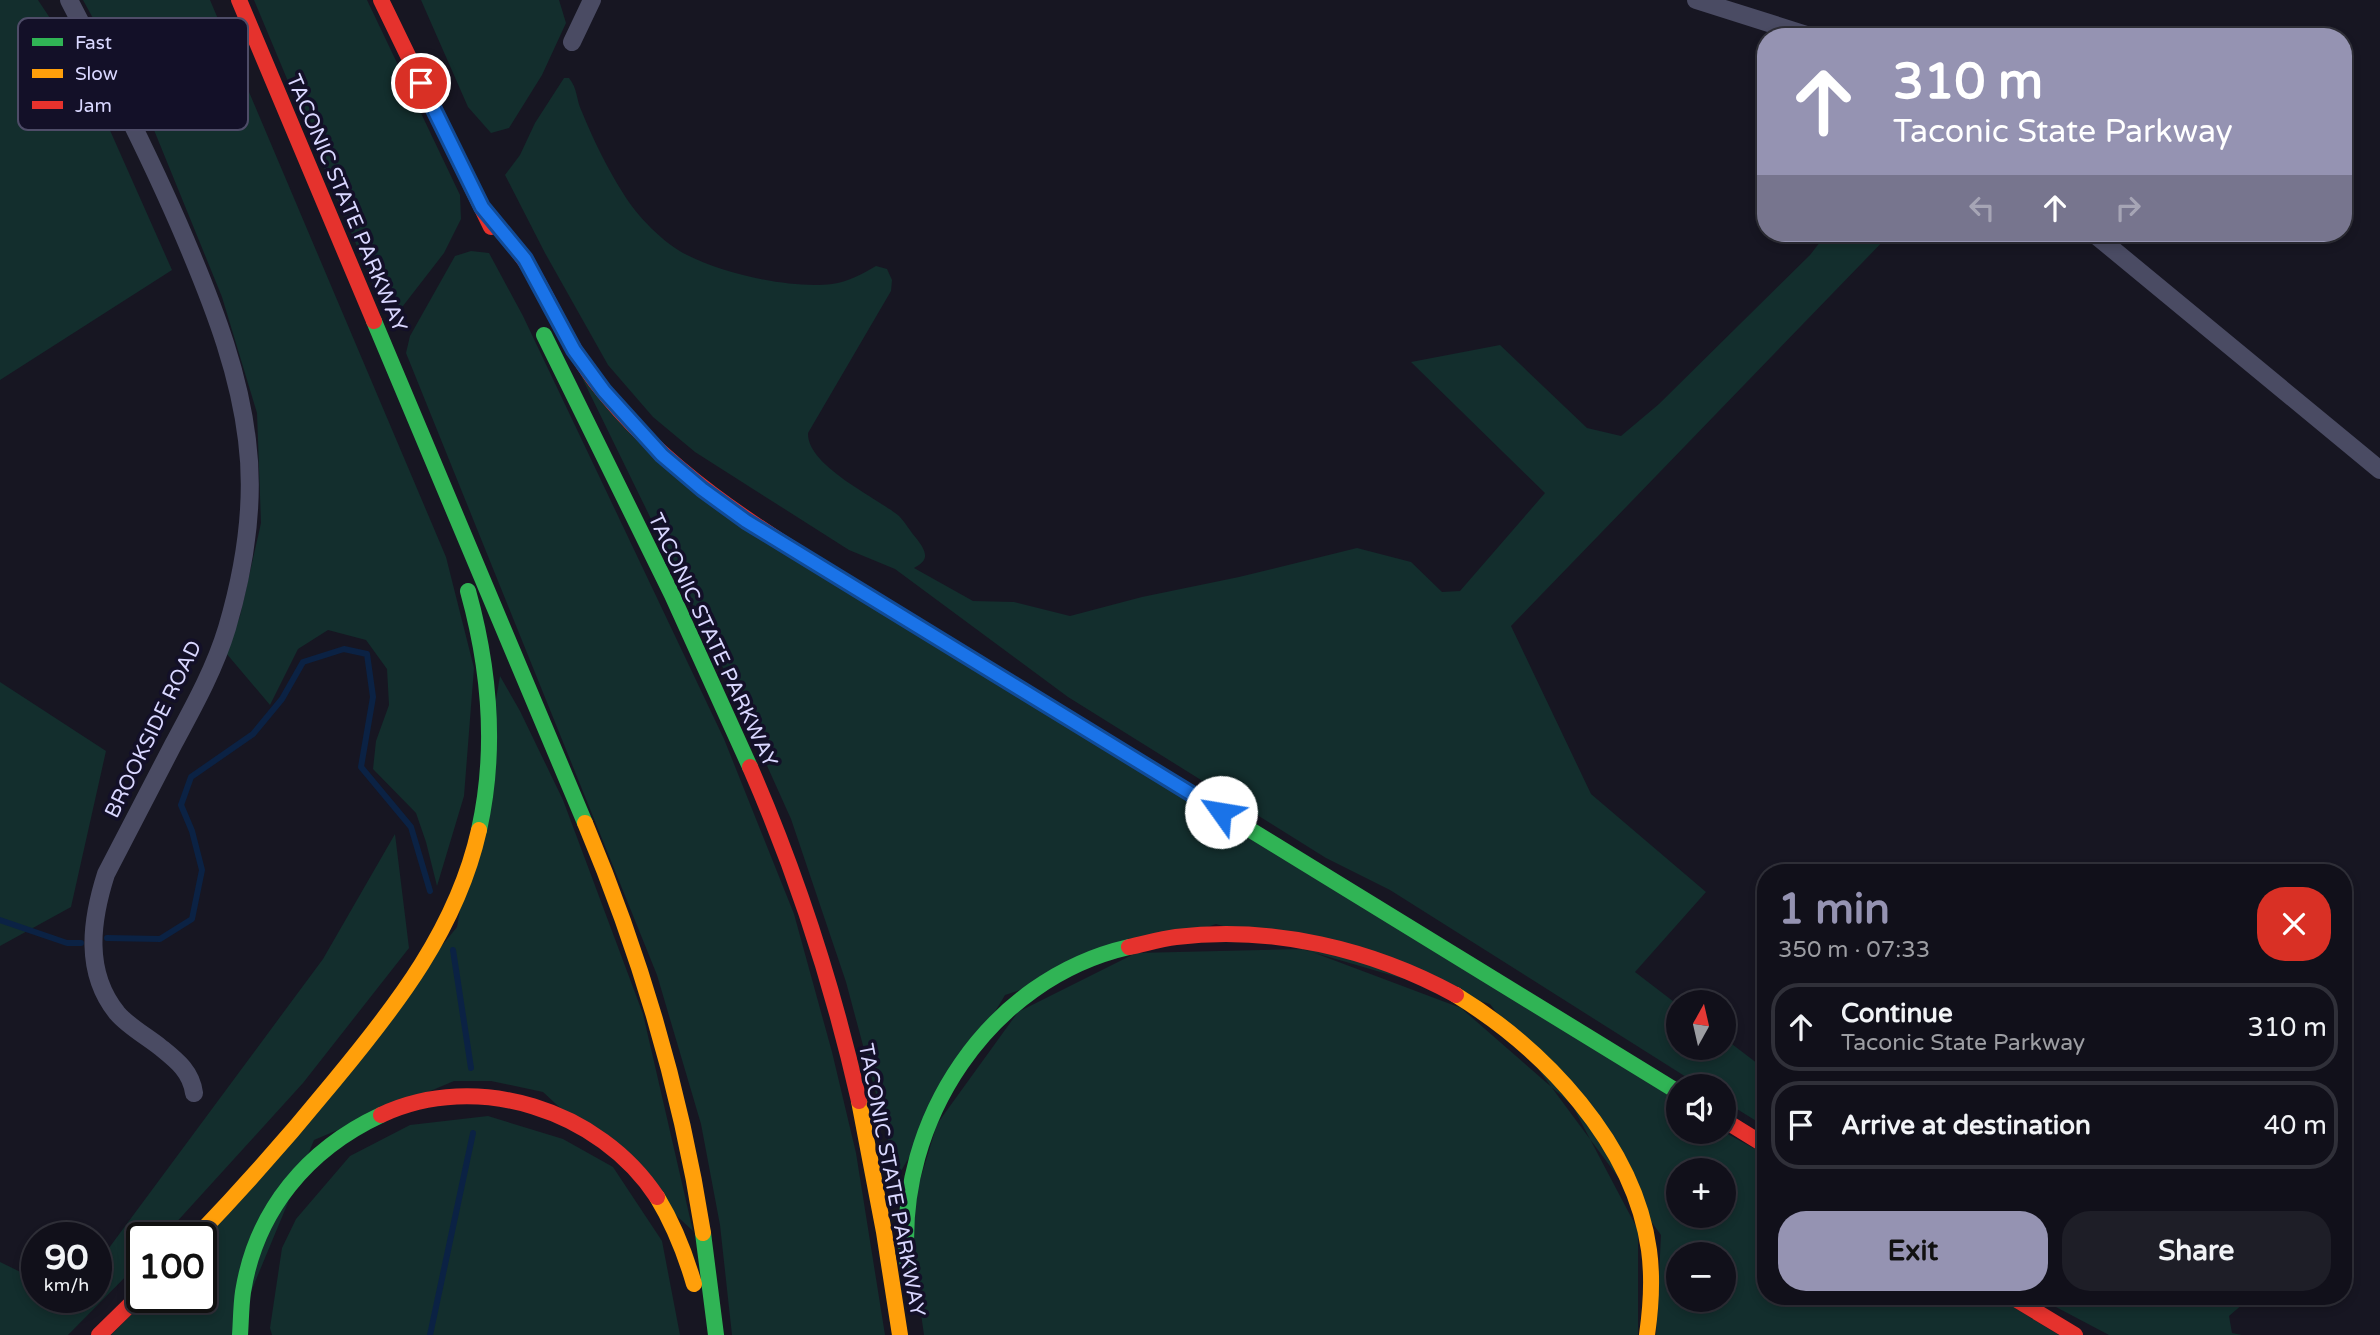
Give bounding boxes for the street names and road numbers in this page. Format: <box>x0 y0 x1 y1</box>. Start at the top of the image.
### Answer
street label: TACONIC STATE PARKWAY <box>281 71 412 336</box>
street label: TACONIC STATE PARKWAY <box>643 509 783 771</box>
street label: BROOKSIDE ROAD <box>100 636 207 822</box>
street label: TACONIC STATE PARKWAY <box>853 1041 930 1319</box>

